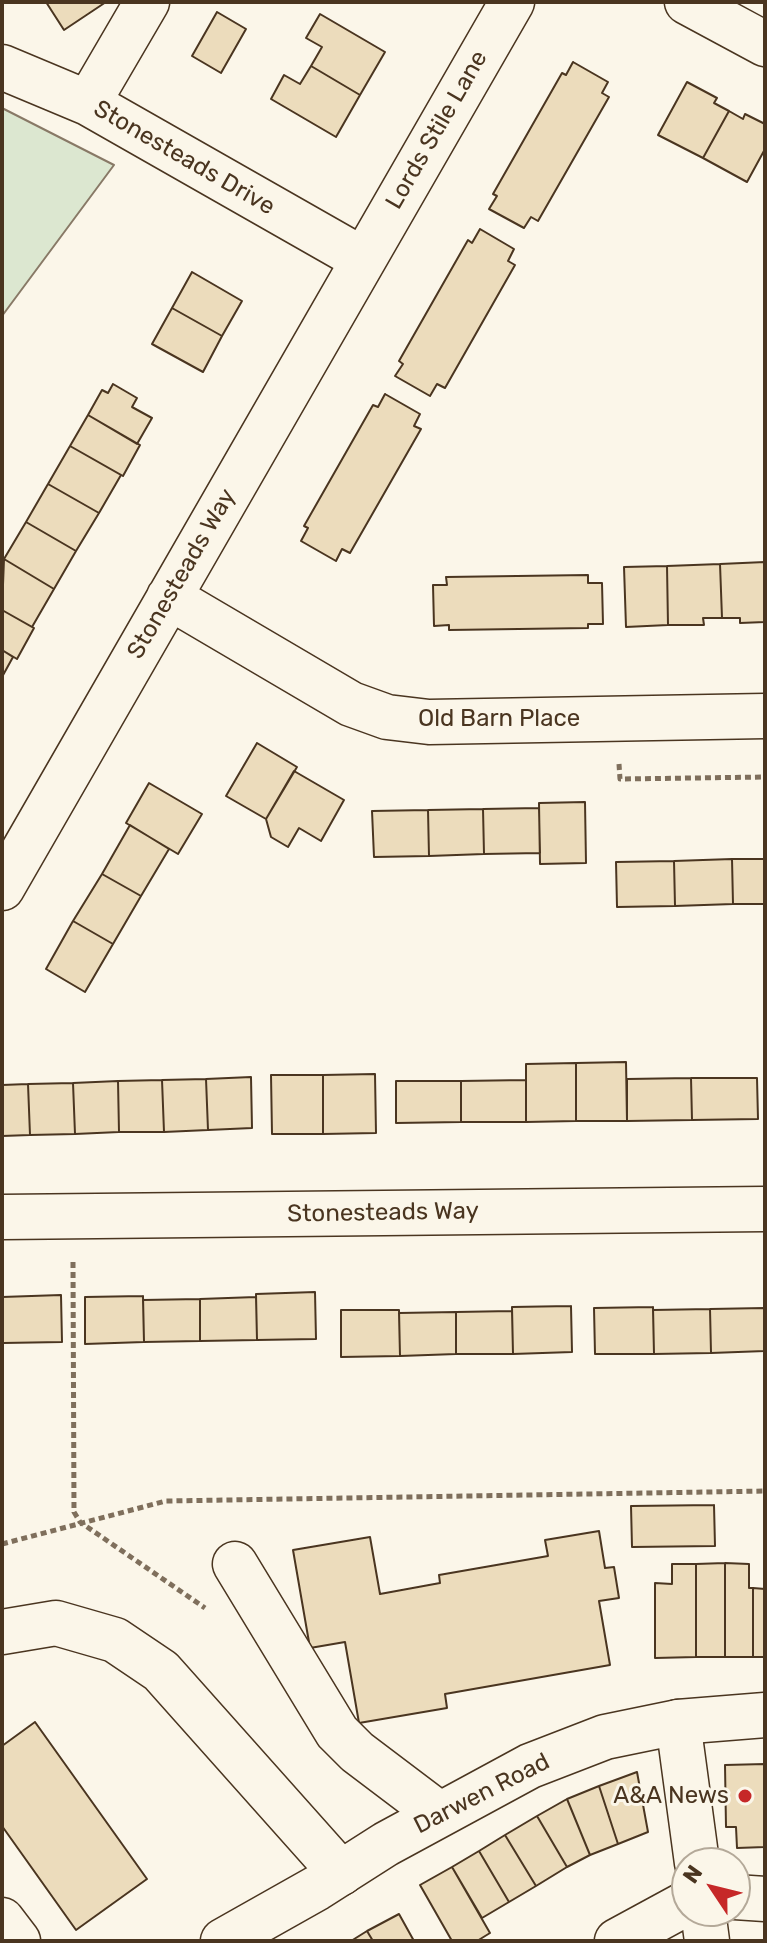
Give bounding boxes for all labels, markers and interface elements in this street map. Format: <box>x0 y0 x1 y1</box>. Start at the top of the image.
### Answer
street label: Lords Stile Lane <box>380 46 494 214</box>
street label: Stonesteads Drive <box>88 94 280 222</box>
street label: Stonesteads Way <box>122 484 242 664</box>
street label: Old Barn Place <box>418 705 580 733</box>
street label: Stonesteads Way <box>287 1197 479 1229</box>
street label: Darwen Road <box>409 1747 555 1841</box>
place label: A&A News <box>613 1782 729 1810</box>
marker: A&A News <box>736 1787 754 1805</box>
north arrow <box>671 1847 751 1927</box>
text: N <box>677 1860 708 1888</box>

